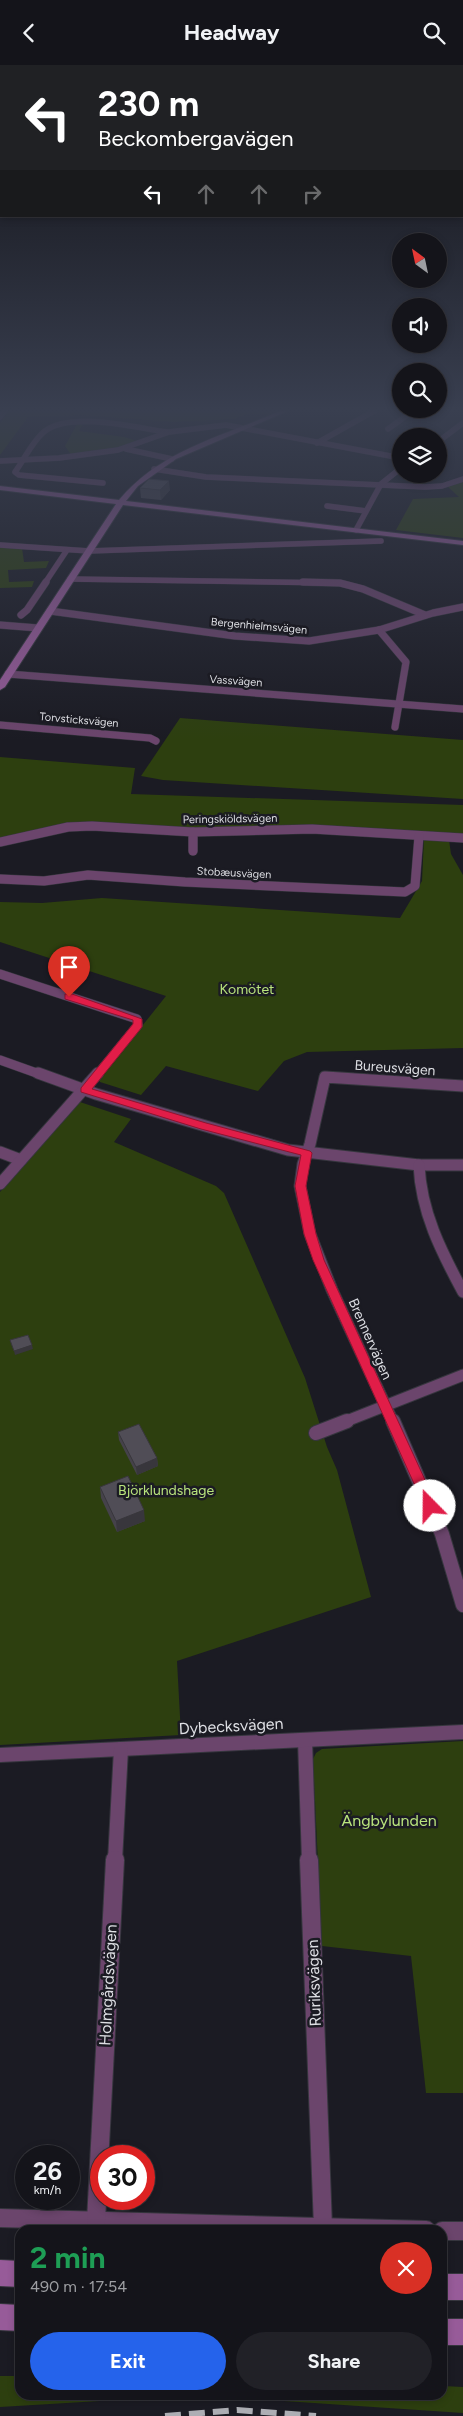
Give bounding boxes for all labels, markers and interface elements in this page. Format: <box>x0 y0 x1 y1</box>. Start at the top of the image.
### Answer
icon: back <box>15 19 43 47</box>
text: Headway <box>184 19 279 46</box>
icon: search <box>420 19 448 47</box>
text: 230 m <box>98 83 199 125</box>
icon: left <box>15 85 80 150</box>
text: Beckombergavägen <box>98 125 293 152</box>
icon: left <box>139 180 167 208</box>
icon: ahead <box>192 180 220 208</box>
icon: ahead <box>245 180 273 208</box>
icon: right <box>298 180 326 208</box>
north arrow <box>392 233 448 287</box>
map controls <box>392 233 447 483</box>
button: sound <box>392 298 447 353</box>
button: search <box>392 363 447 418</box>
button: layers <box>392 428 447 483</box>
street label: Bergenhielmsvägen <box>210 615 308 637</box>
street label: Vassvägen <box>209 673 263 689</box>
street label: Torvsticksvägen <box>39 710 119 730</box>
street label: Peringskiöldsvägen <box>183 812 277 826</box>
street label: Stobæusvägen <box>196 865 272 881</box>
pin <box>48 946 90 997</box>
icon: arrive <box>55 953 83 981</box>
park label: Komötet <box>220 981 274 998</box>
street label: Bureusvägen <box>354 1057 436 1079</box>
street label: Brennervägen <box>345 1296 396 1382</box>
position arrow <box>403 1479 455 1531</box>
park label: Björklundshage <box>118 1482 214 1499</box>
street label: Dybecksvägen <box>178 1714 284 1738</box>
park label: Ängbylunden <box>341 1811 437 1830</box>
street label: Holmgårdsvägen <box>95 1924 121 2046</box>
street label: Ruriksvägen <box>303 1939 325 2027</box>
speed limit sign: 30 <box>90 2145 155 2210</box>
text: 26 <box>33 2156 62 2186</box>
text: km/h <box>34 2183 61 2197</box>
text: 2 min <box>30 2239 106 2276</box>
button: close <box>380 2242 432 2294</box>
text: 490 m · 17:54 <box>30 2277 127 2296</box>
button: Exit <box>30 2332 226 2390</box>
button: Share <box>236 2332 432 2390</box>

